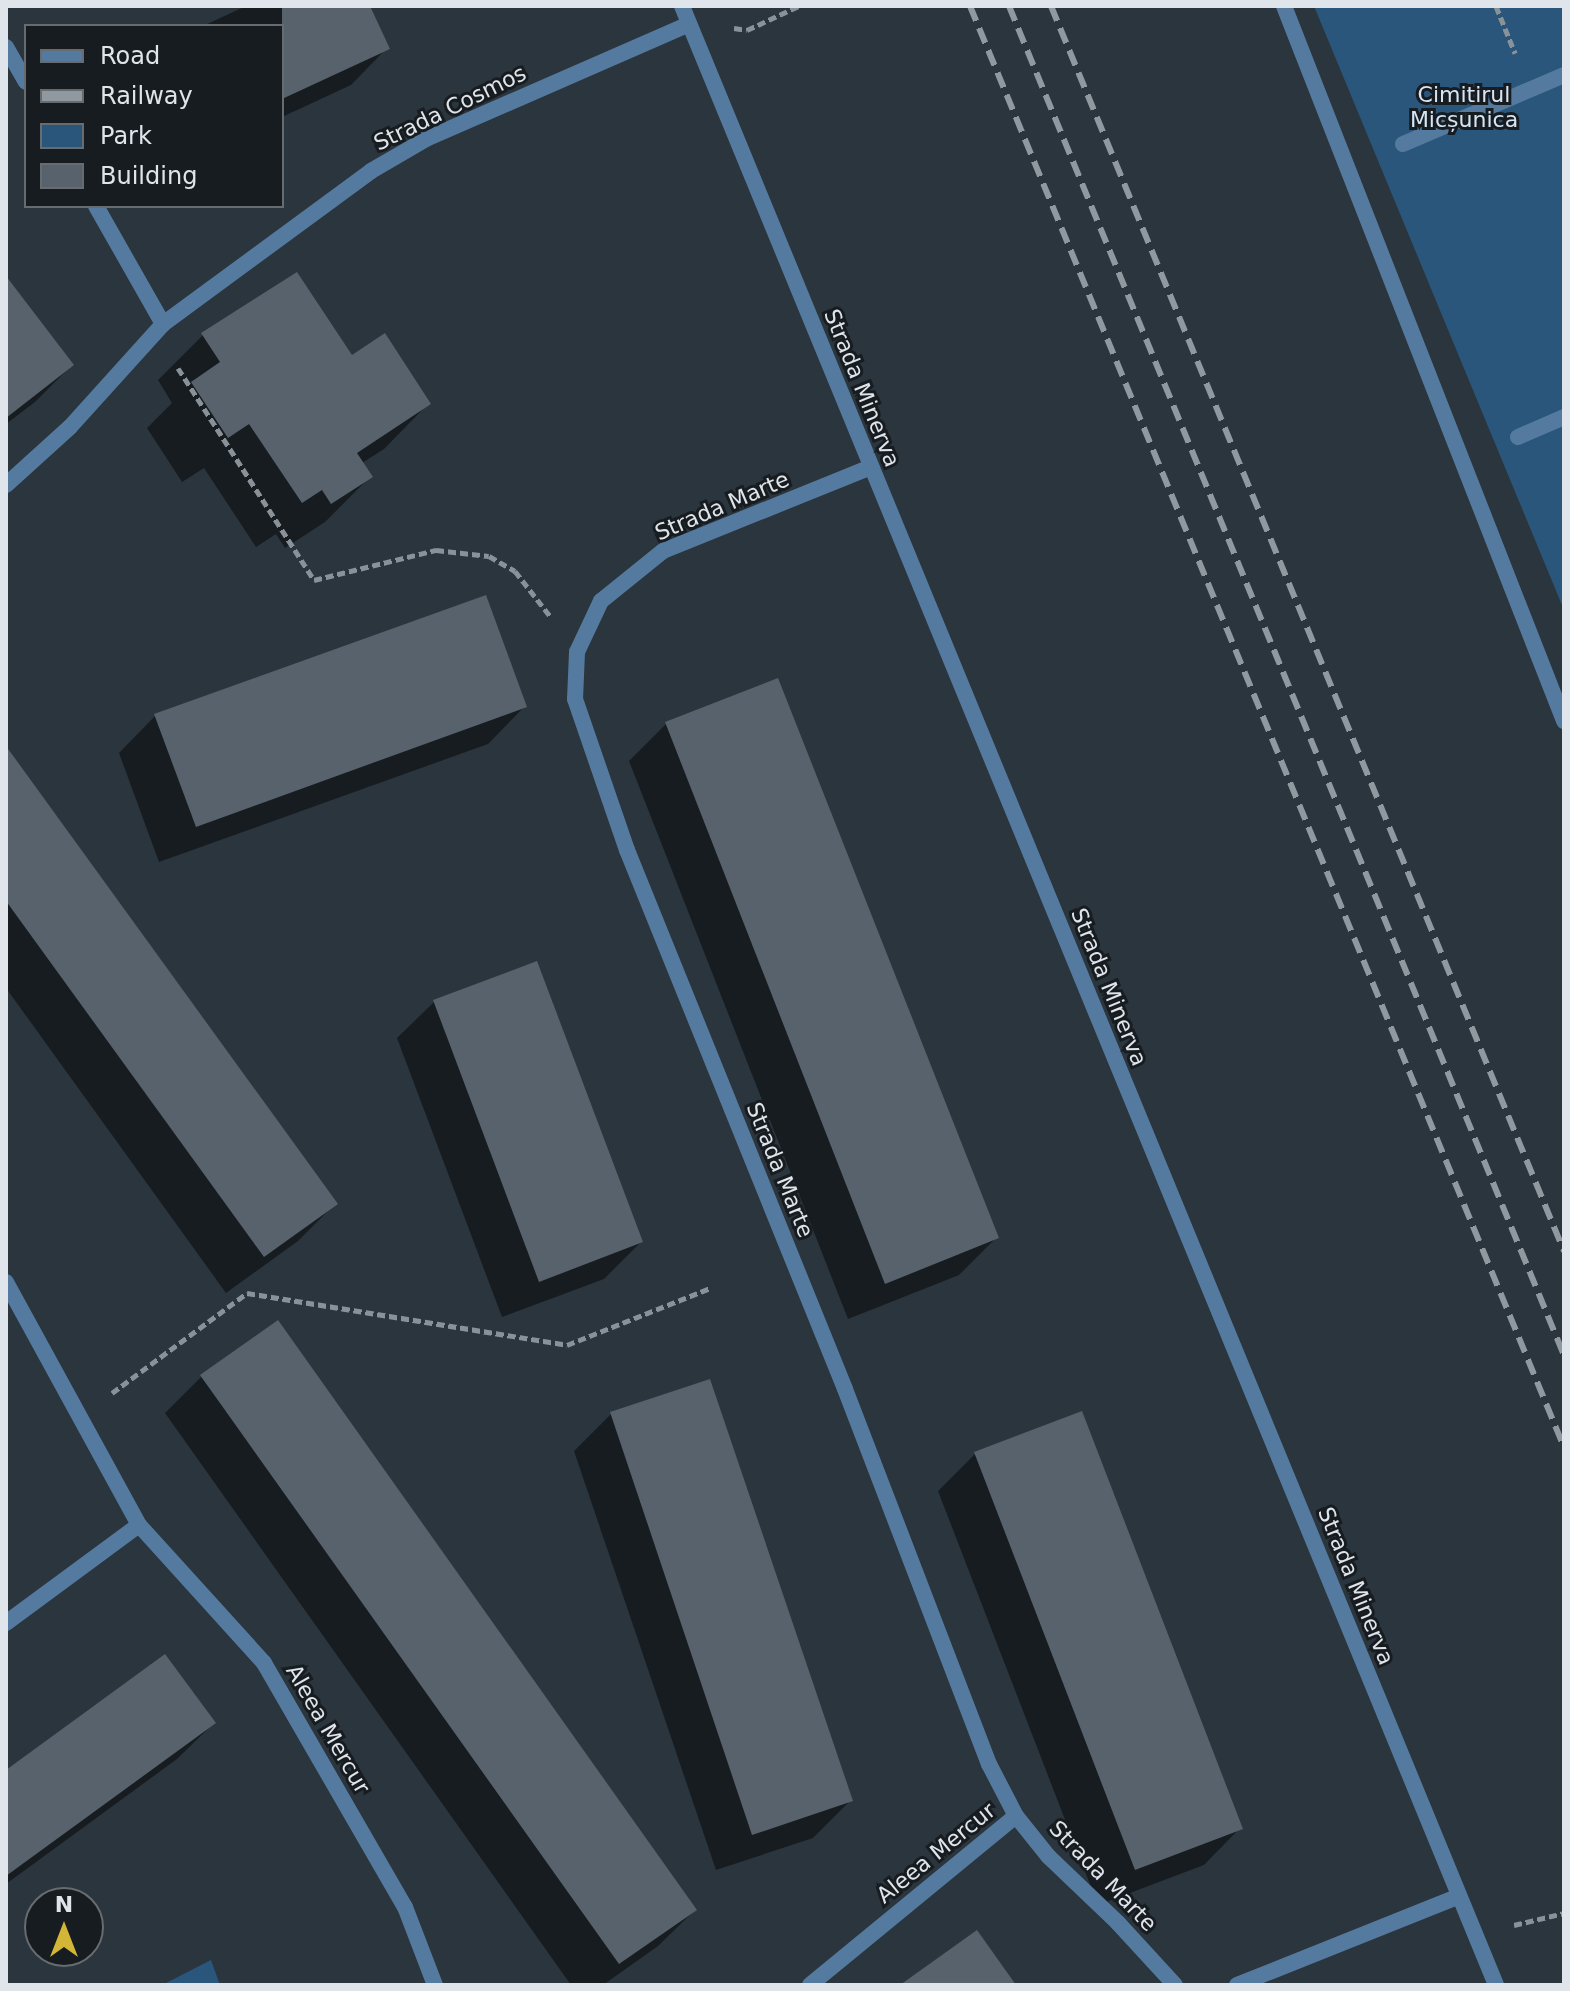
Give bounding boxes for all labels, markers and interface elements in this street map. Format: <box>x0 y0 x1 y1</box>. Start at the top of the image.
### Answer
legend <box>24 24 284 208</box>
text: Road <box>100 42 160 70</box>
street label: Strada Cosmos <box>370 60 530 156</box>
park label: Cimitirul Micșunica <box>1410 81 1518 132</box>
text: Railway <box>100 82 193 110</box>
text: Park <box>100 122 152 150</box>
text: Building <box>100 162 197 190</box>
street label: Strada Minerva <box>818 305 906 471</box>
street label: Strada Marte <box>651 466 793 546</box>
street label: Strada Minerva <box>1065 904 1153 1070</box>
street label: Strada Marte <box>741 1099 819 1241</box>
street label: Strada Minerva <box>1312 1503 1400 1669</box>
street label: Aleea Mercur <box>280 1660 376 1798</box>
street label: Aleea Mercur <box>871 1797 1001 1909</box>
street label: Strada Marte <box>1044 1815 1162 1937</box>
north arrow <box>24 1887 104 1967</box>
text: N <box>55 1892 73 1917</box>

